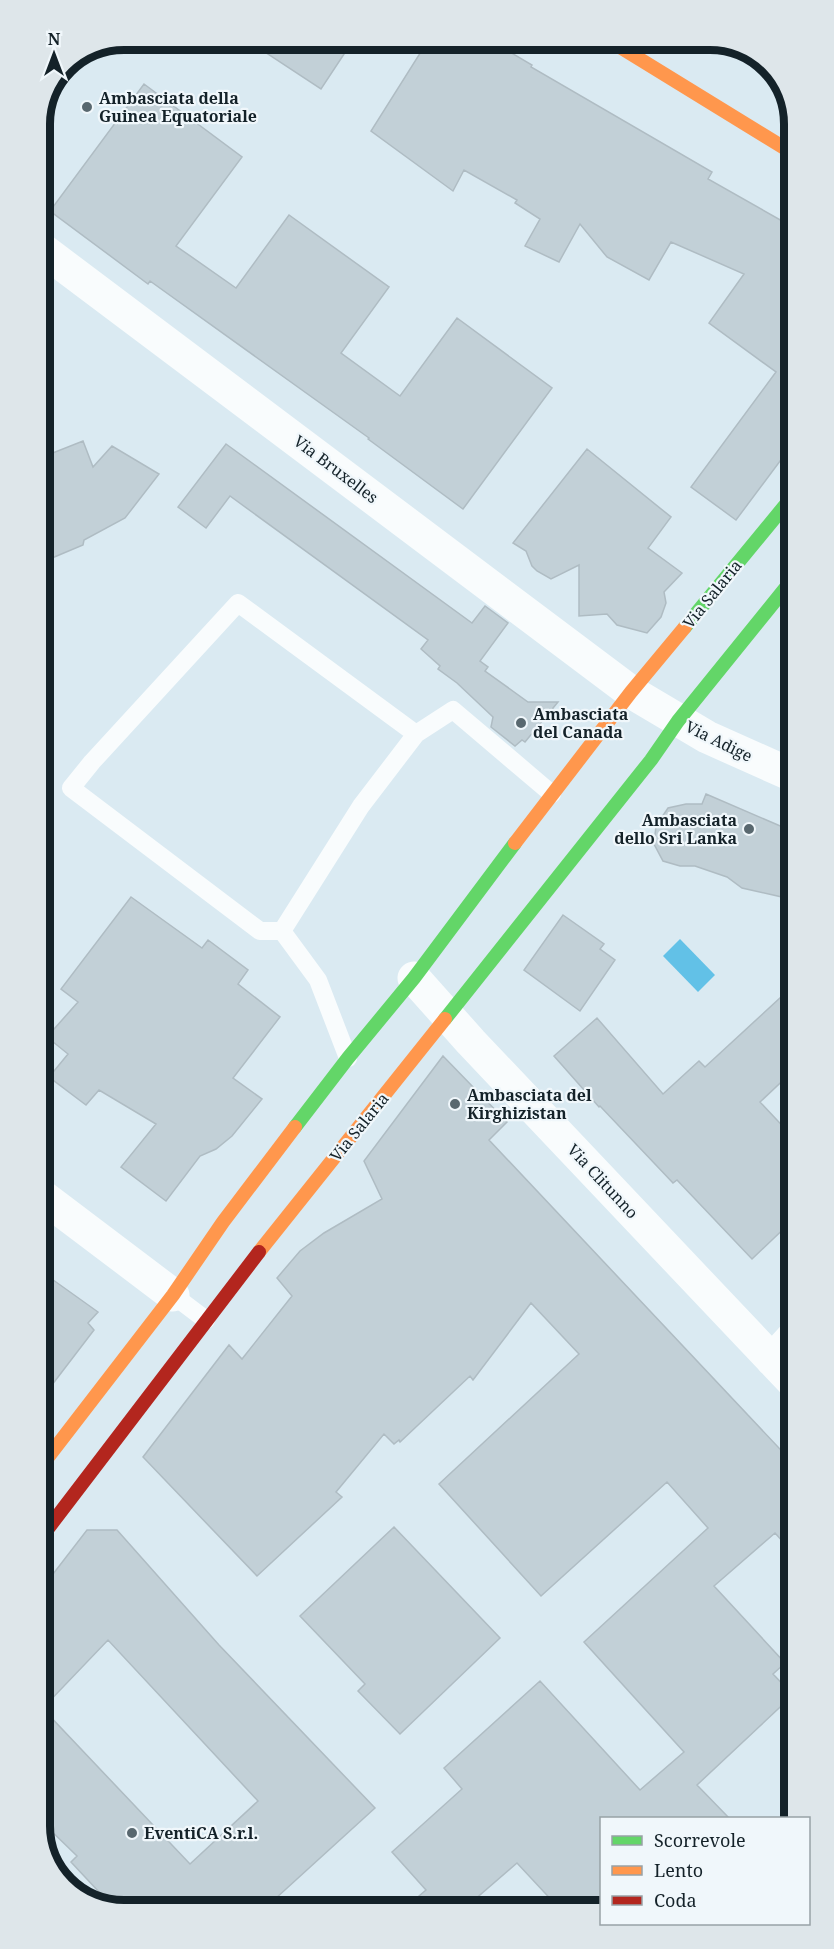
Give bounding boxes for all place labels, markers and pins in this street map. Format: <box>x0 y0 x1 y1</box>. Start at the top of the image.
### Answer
place label: Ambasciata della Guinea Equatoriale <box>99 87 257 127</box>
marker: Ambasciata della Guinea Equatoriale <box>80 100 94 114</box>
place label: Ambasciata del Canada <box>533 703 629 743</box>
marker: Ambasciata del Canada <box>514 716 528 730</box>
place label: Ambasciata dello Sri Lanka <box>614 809 737 849</box>
marker: Ambasciata dello Sri Lanka <box>742 822 756 836</box>
place label: Ambasciata del Kirghizistan <box>467 1084 592 1124</box>
marker: Ambasciata del Kirghizistan <box>448 1097 462 1111</box>
place label: EventiCA S.r.l. <box>144 1822 258 1844</box>
marker: EventiCA S.r.l. <box>125 1826 139 1840</box>

